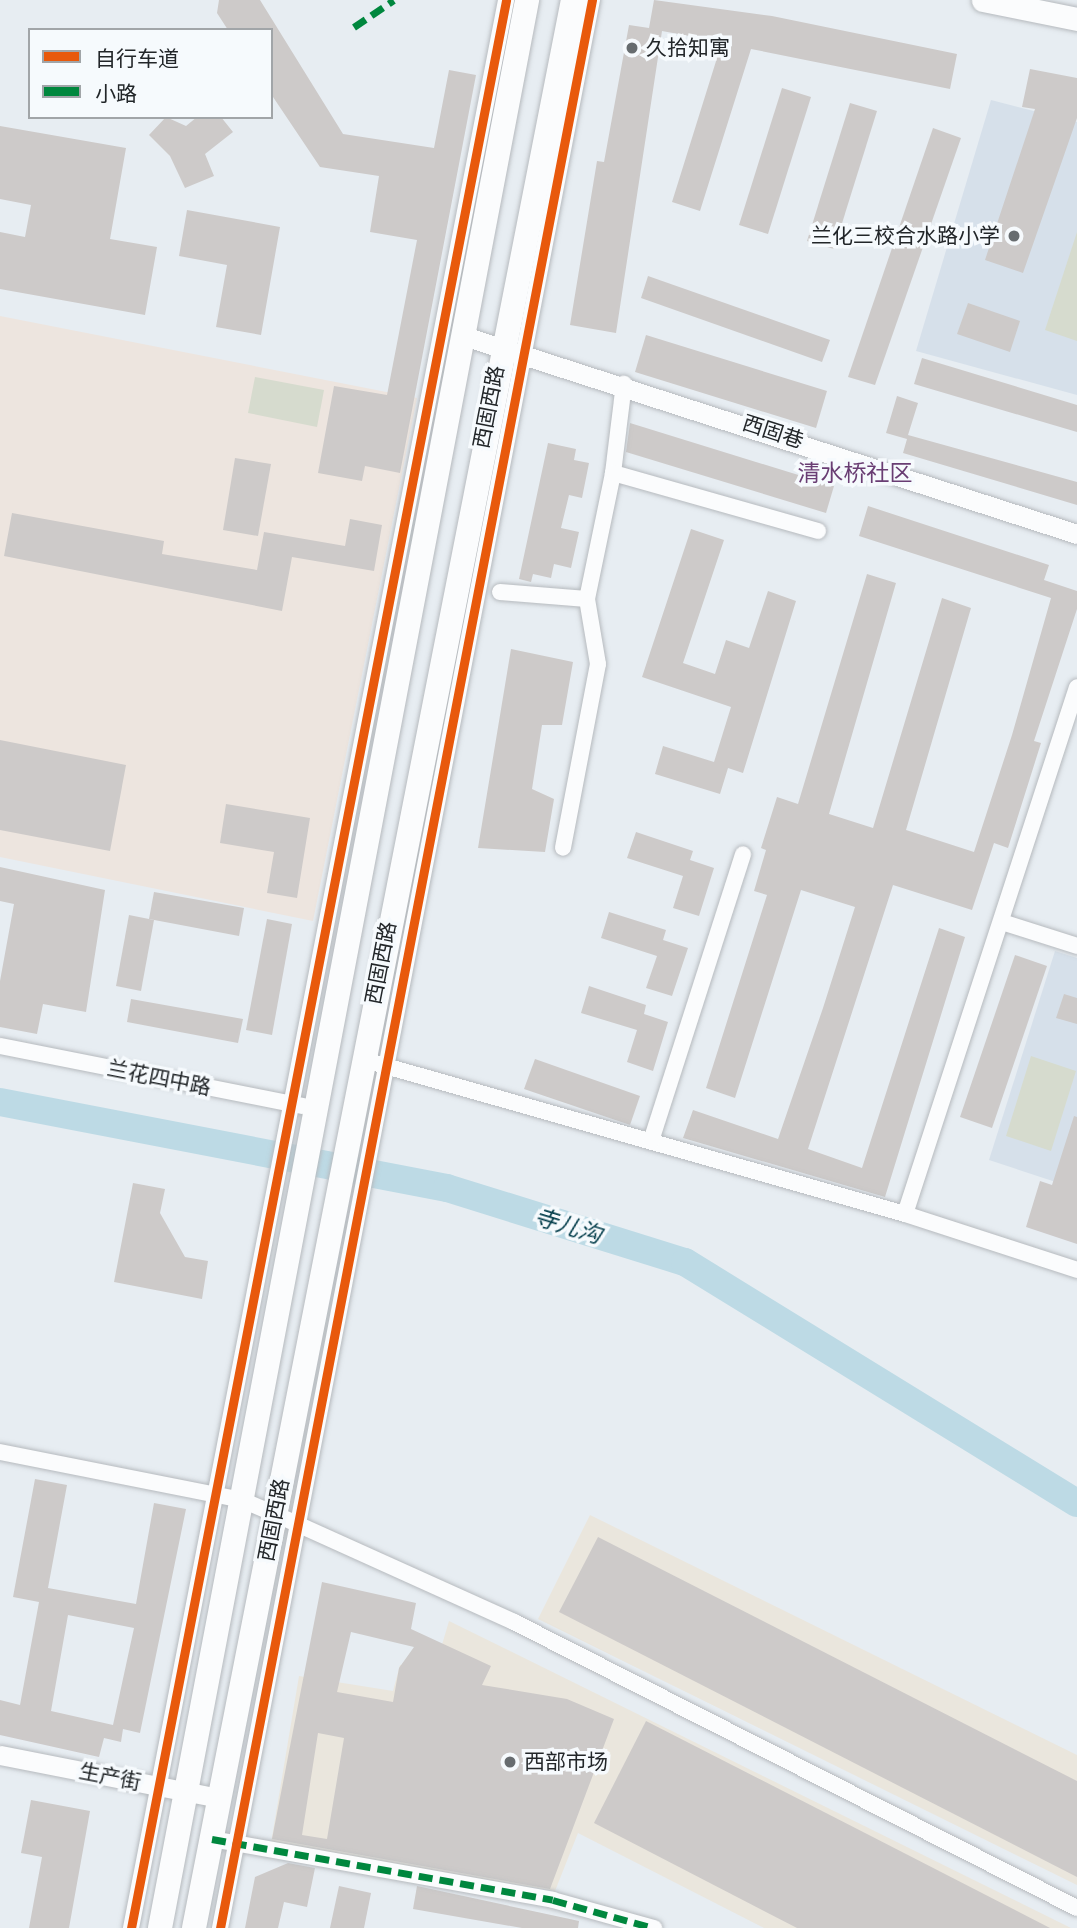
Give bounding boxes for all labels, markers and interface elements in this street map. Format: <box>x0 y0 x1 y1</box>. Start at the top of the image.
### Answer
legend <box>28 28 273 119</box>
place label: 久拾知寓 <box>646 35 730 61</box>
marker: 久拾知寓 <box>624 40 640 56</box>
text: 自行车道 <box>95 46 179 71</box>
text: 小路 <box>95 81 137 106</box>
place label: 兰化三校合水路小学 <box>811 223 1000 249</box>
marker: 兰化三校合水路小学 <box>1006 228 1022 244</box>
street label: 西固西路 <box>469 363 509 451</box>
street label: 西固巷 <box>739 410 807 454</box>
district label: 清水桥社区 <box>798 459 912 487</box>
street label: 西固西路 <box>361 919 401 1007</box>
street label: 兰花四中路 <box>105 1056 213 1100</box>
water label: 寺儿沟 <box>531 1203 605 1249</box>
street label: 西固西路 <box>254 1476 294 1564</box>
place label: 西部市场 <box>524 1749 608 1775</box>
marker: 西部市场 <box>502 1754 518 1770</box>
street label: 生产街 <box>77 1759 143 1795</box>

